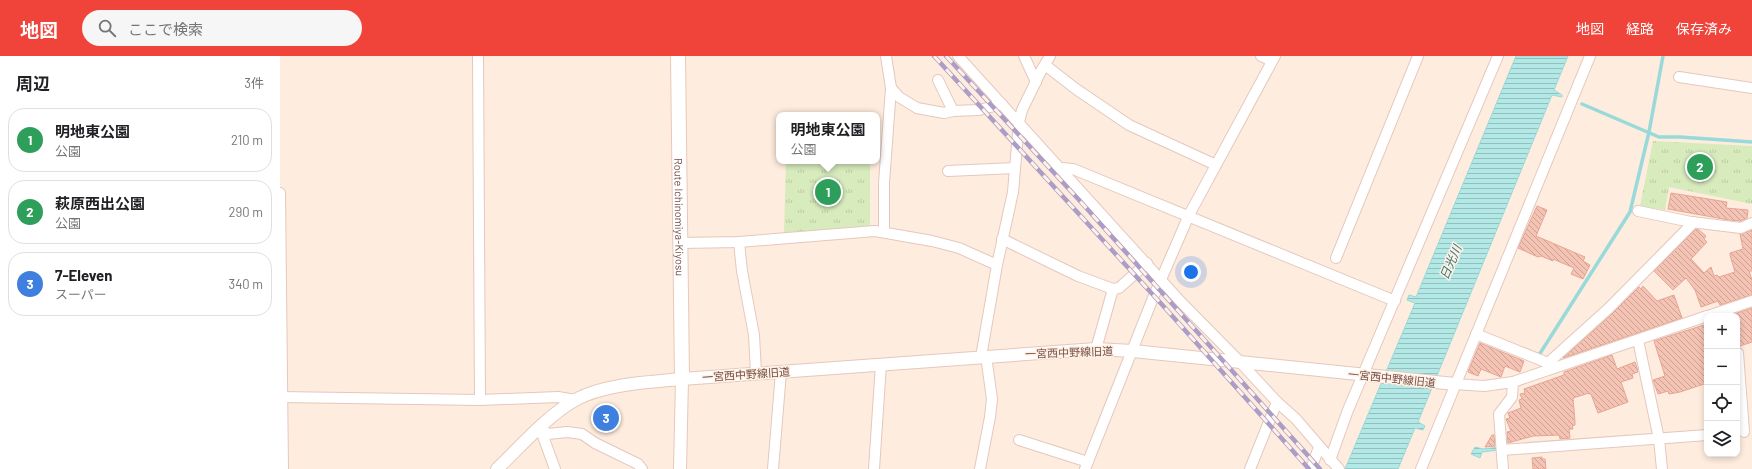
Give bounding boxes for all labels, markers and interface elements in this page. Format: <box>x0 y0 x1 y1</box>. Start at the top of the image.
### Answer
search box <box>82 10 362 46</box>
icon: search <box>96 17 118 39</box>
text: 地図 <box>20 18 58 41</box>
text: ここで検索 <box>128 20 203 38</box>
text: 地図 <box>1576 20 1604 37</box>
text: 経路 <box>1626 20 1654 37</box>
text: 保存済み <box>1676 20 1732 37</box>
text: 周辺 <box>16 73 50 93</box>
text: 3件 <box>244 75 264 91</box>
popup <box>776 112 880 164</box>
text: 明地東公園 <box>790 120 866 138</box>
text: 明地東公園 <box>55 122 130 140</box>
text: 1 <box>28 132 32 148</box>
text: 210 m <box>231 132 263 148</box>
text: 公園 <box>790 141 817 157</box>
text: 公園 <box>55 143 81 159</box>
pin: 2 <box>1687 152 1713 182</box>
street label: Route Ichinomiya-Kiyosu <box>673 158 687 276</box>
pin: 1 <box>815 177 841 207</box>
text: 萩原西出公園 <box>55 194 145 212</box>
text: 2 <box>26 204 34 220</box>
text: 290 m <box>229 204 263 220</box>
text: 公園 <box>55 215 81 231</box>
water label: 日光川 <box>1437 241 1464 281</box>
your location <box>1181 262 1201 282</box>
text: 7-Eleven <box>55 266 112 284</box>
text: 3 <box>26 276 34 292</box>
text: 340 m <box>228 276 263 292</box>
text: スーパー <box>55 286 107 302</box>
map controls <box>1704 313 1740 457</box>
button: + <box>1704 313 1740 349</box>
street label: 一宮西中野線旧道 <box>1025 344 1113 360</box>
button: − <box>1704 349 1740 385</box>
street label: 一宮西中野線旧道 <box>702 364 790 384</box>
street label: 一宮西中野線旧道 <box>1348 367 1436 389</box>
button: locate <box>1704 385 1740 421</box>
pin: 3 <box>593 403 619 433</box>
button: layers <box>1704 421 1740 457</box>

